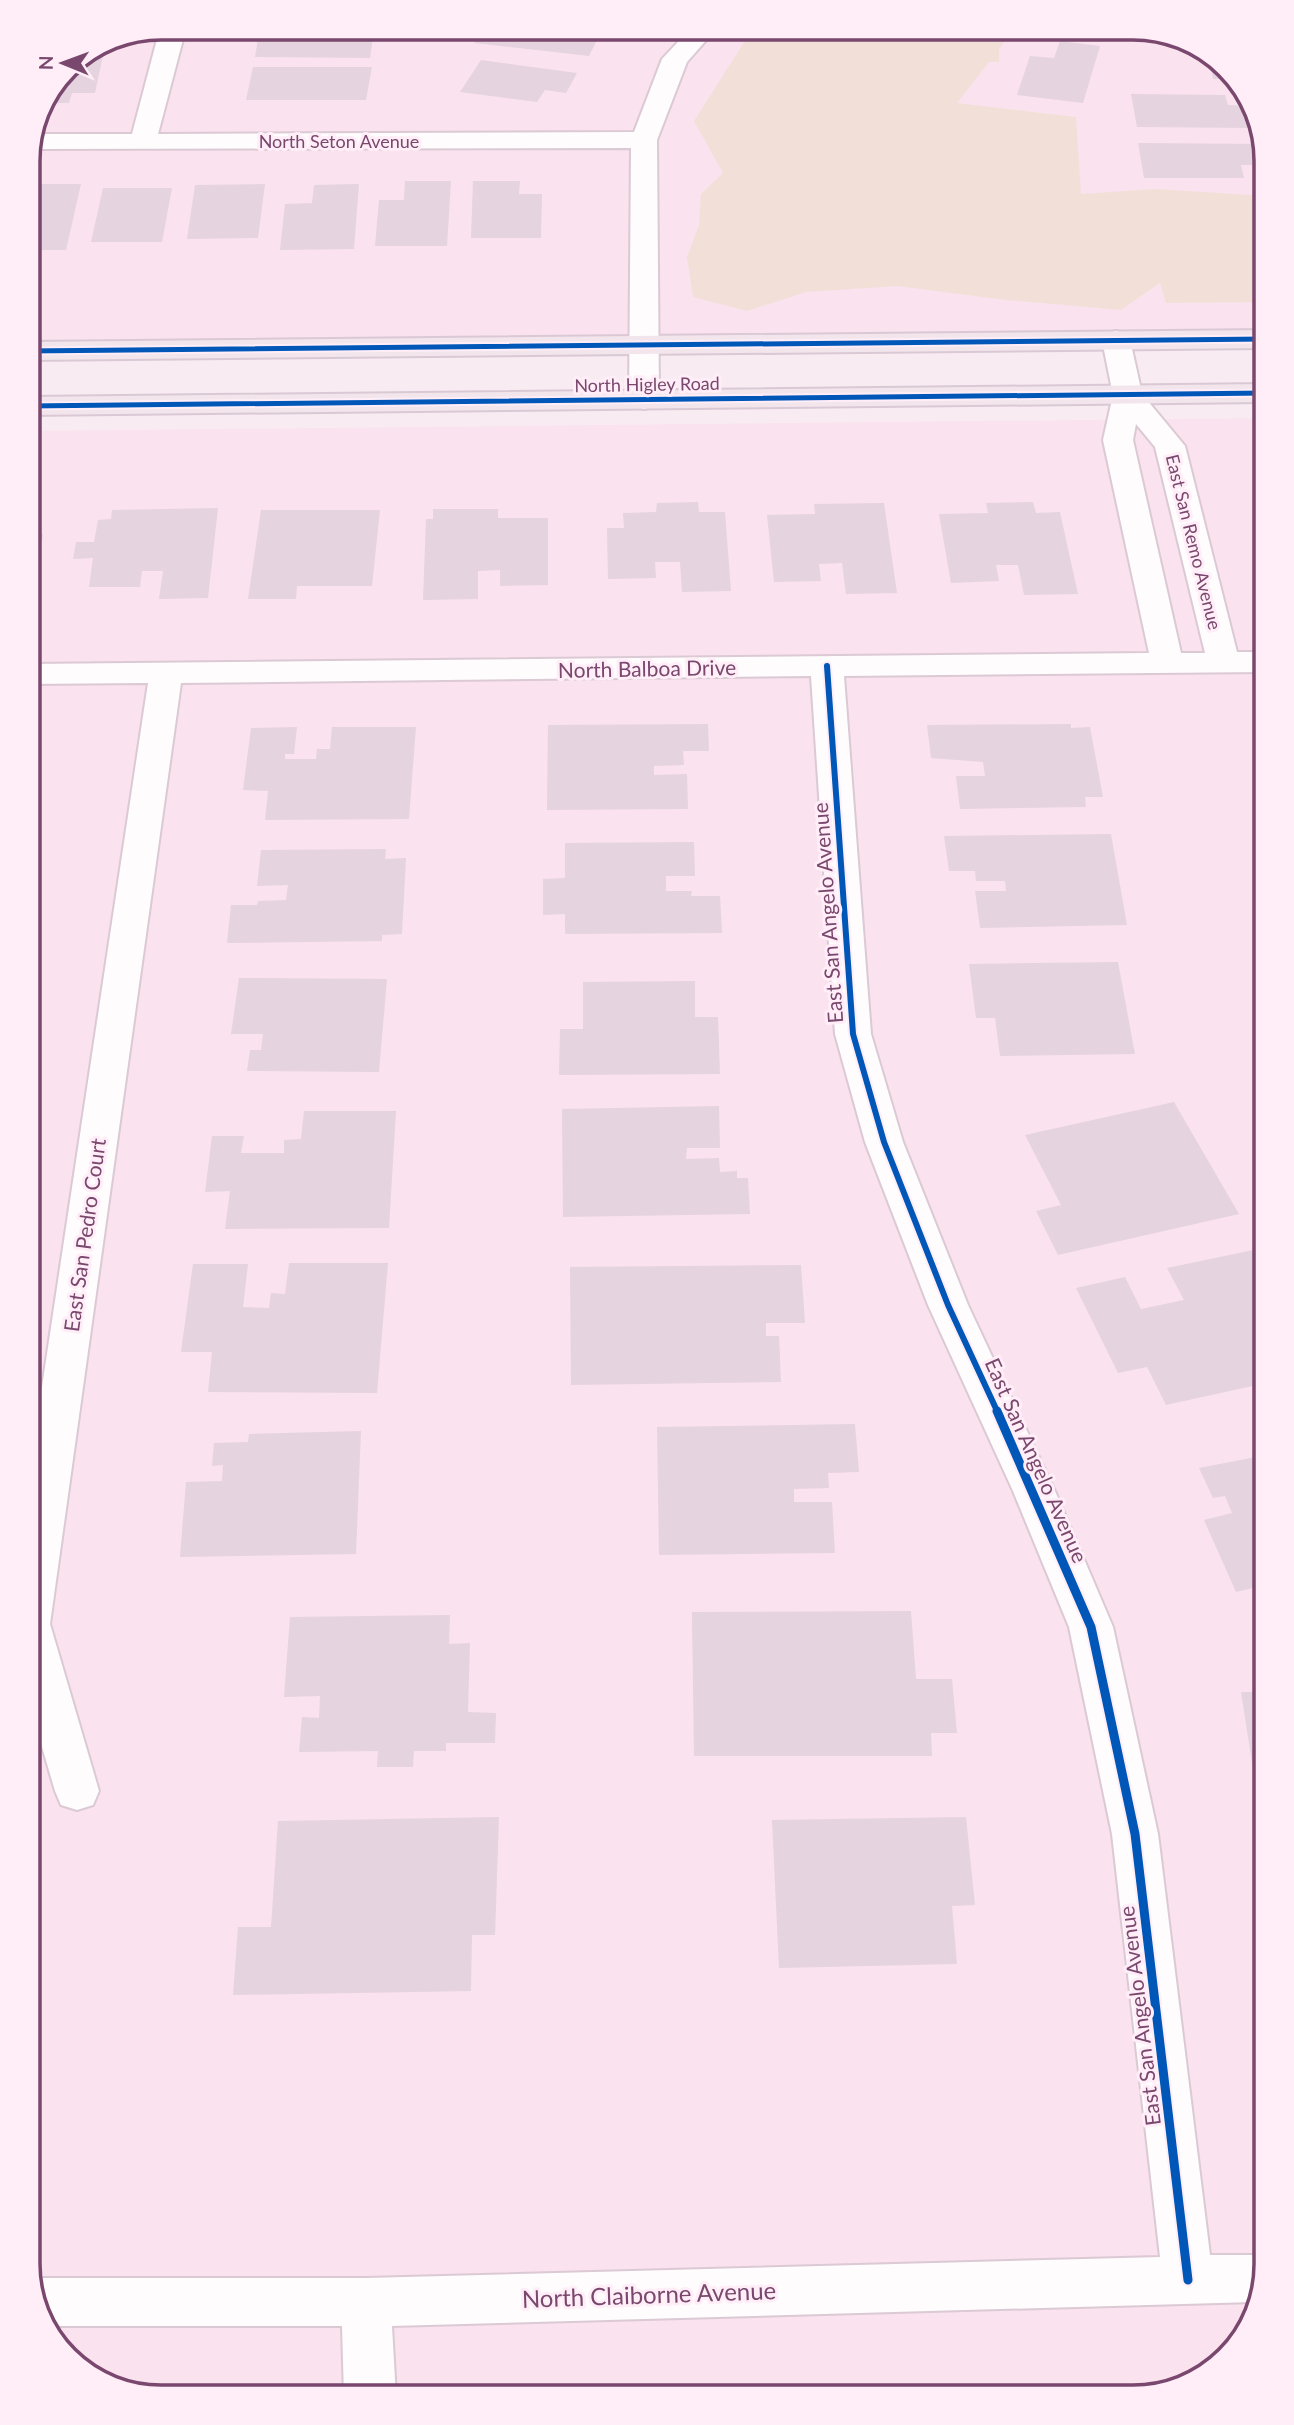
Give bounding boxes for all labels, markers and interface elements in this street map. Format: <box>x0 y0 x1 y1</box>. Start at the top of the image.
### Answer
north arrow <box>28 28 98 98</box>
text: N <box>34 55 57 70</box>
street label: North Seton Avenue <box>259 130 419 152</box>
street label: North Higley Road <box>574 372 720 396</box>
street label: East San Remo Avenue <box>1162 452 1226 632</box>
street label: North Balboa Drive <box>558 654 736 682</box>
street label: East San Angelo Avenue <box>807 802 847 1024</box>
street label: East San Pedro Court <box>58 1136 110 1333</box>
street label: East San Angelo Avenue <box>981 1354 1093 1566</box>
street label: East San Angelo Avenue <box>1113 1905 1165 2127</box>
street label: North Claiborne Avenue <box>521 2275 777 2313</box>

